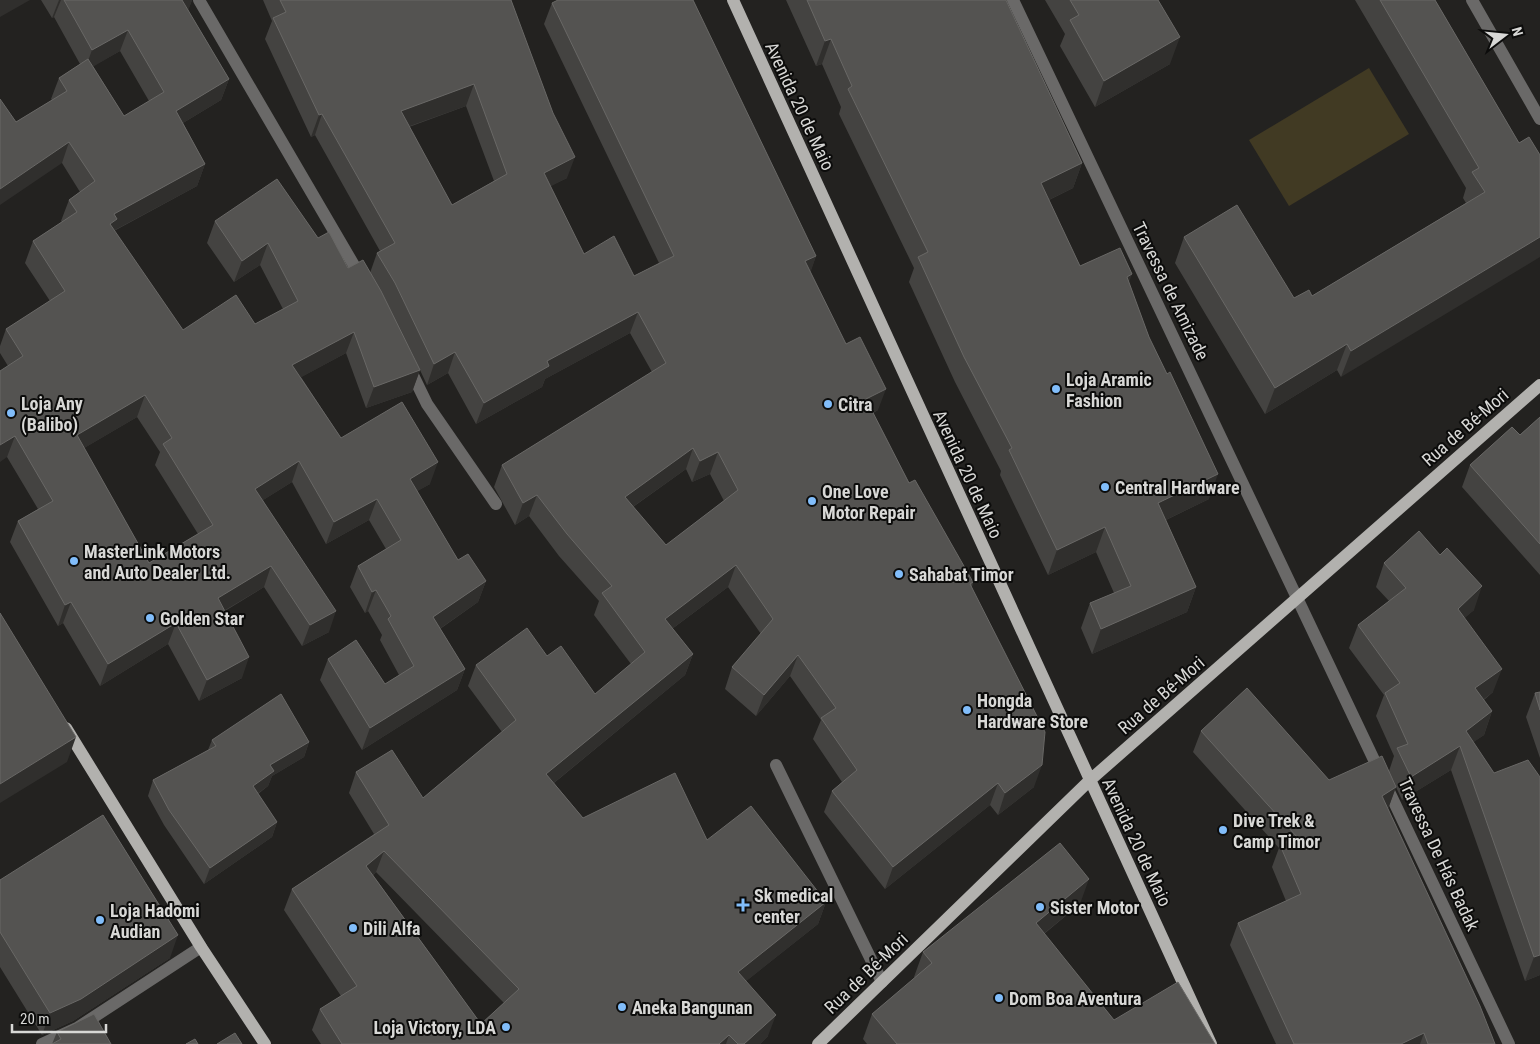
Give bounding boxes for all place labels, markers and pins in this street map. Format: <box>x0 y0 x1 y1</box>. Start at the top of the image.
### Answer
place label: Loja Aramic Fashion <box>1066 369 1152 411</box>
marker: Loja Aramic Fashion <box>1050 383 1062 395</box>
place label: Loja Any (Balibo) <box>21 393 83 436</box>
place label: Citra <box>838 394 873 415</box>
marker: Citra <box>822 398 834 410</box>
marker: Loja Any (Balibo) <box>5 407 17 419</box>
place label: Central Hardware <box>1115 477 1240 498</box>
place label: One Love Motor Repair <box>822 481 915 523</box>
marker: Central Hardware <box>1099 481 1111 493</box>
marker: One Love Motor Repair <box>806 495 818 507</box>
place label: MasterLink Motors and Auto Dealer Ltd. <box>84 541 231 583</box>
marker: MasterLink Motors and Auto Dealer Ltd. <box>68 555 80 567</box>
place label: Sahabat Timor <box>909 564 1014 585</box>
marker: Sahabat Timor <box>893 568 905 580</box>
place label: Golden Star <box>160 608 244 629</box>
marker: Golden Star <box>144 612 156 624</box>
place label: Hongda Hardware Store <box>977 690 1088 732</box>
marker: Hongda Hardware Store <box>961 704 973 716</box>
place label: Dive Trek & Camp Timor <box>1233 810 1320 852</box>
marker: Dive Trek & Camp Timor <box>1217 824 1229 836</box>
place label: Sk medical center <box>754 885 833 927</box>
place label: Sister Motor <box>1050 897 1139 918</box>
marker: Sk medical center <box>736 898 750 912</box>
place label: Loja Hadomi Audian <box>110 900 200 942</box>
marker: Sister Motor <box>1034 901 1046 913</box>
marker: Loja Hadomi Audian <box>94 914 106 926</box>
place label: Dili Alfa <box>363 918 421 939</box>
marker: Dili Alfa <box>347 922 359 934</box>
place label: Dom Boa Aventura <box>1009 988 1142 1009</box>
marker: Dom Boa Aventura <box>993 992 1005 1004</box>
place label: Aneka Bangunan <box>632 997 753 1018</box>
marker: Aneka Bangunan <box>616 1001 628 1013</box>
place label: Loja Victory, LDA <box>373 1017 496 1038</box>
marker: Loja Victory, LDA <box>500 1021 512 1033</box>

